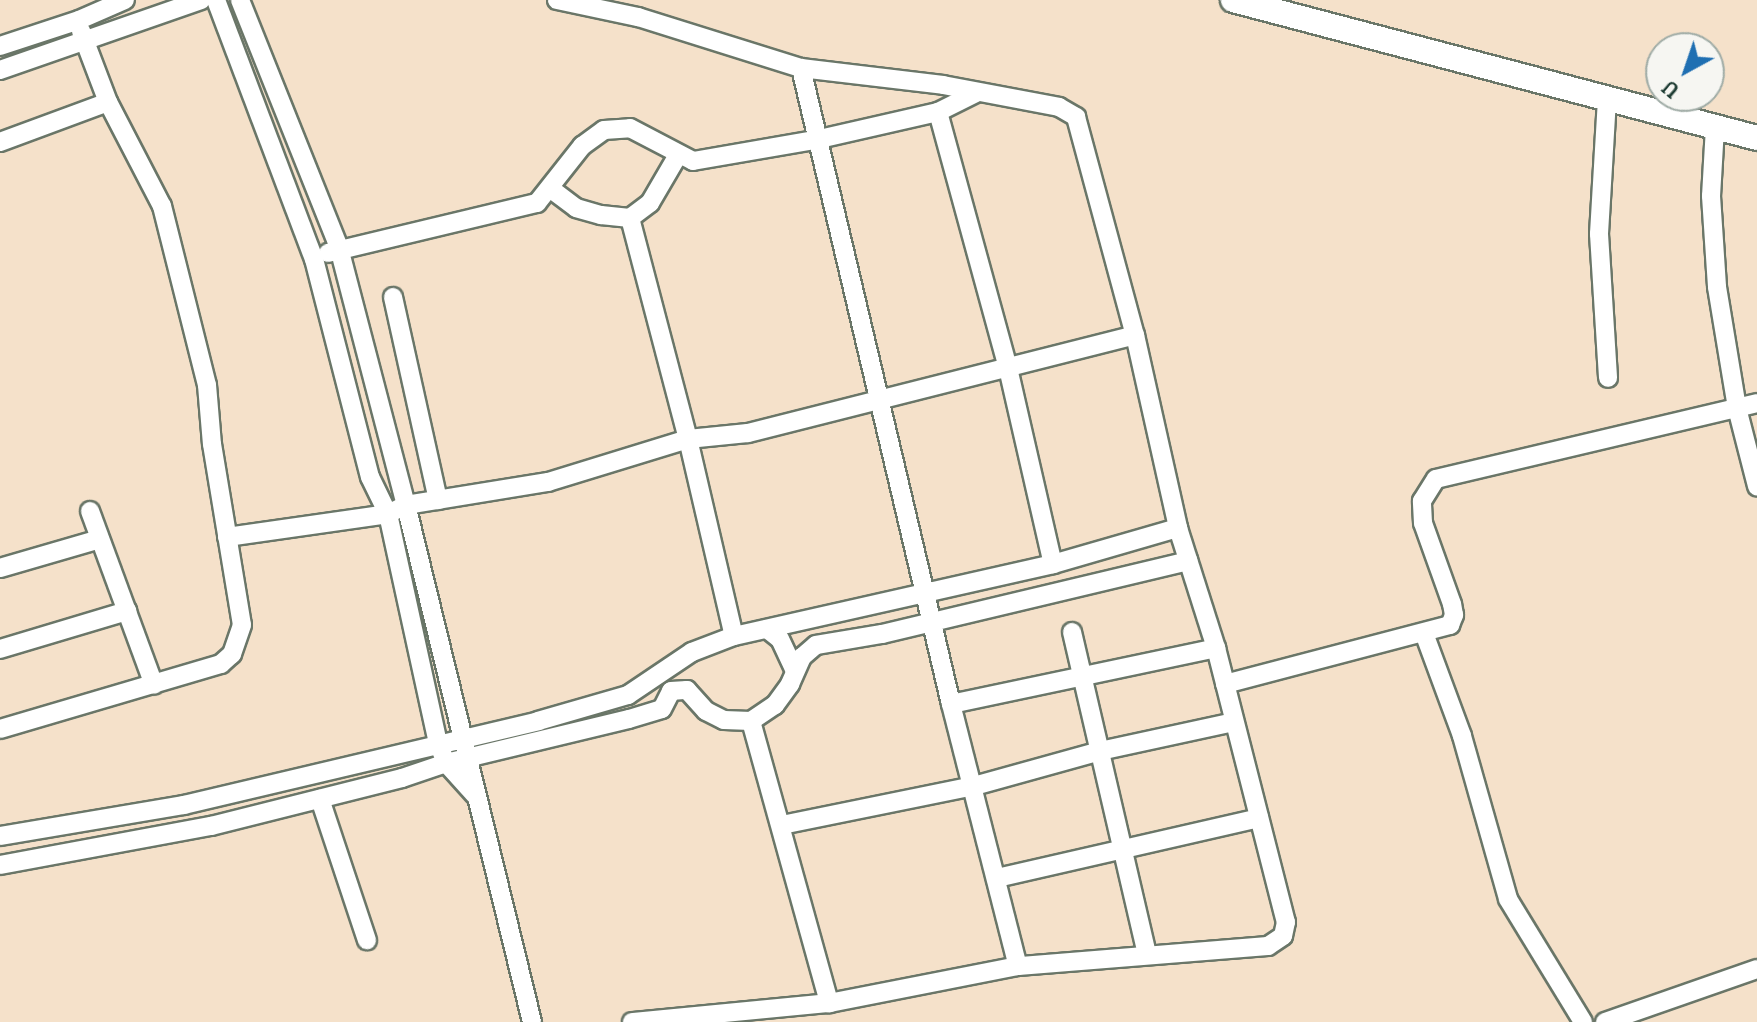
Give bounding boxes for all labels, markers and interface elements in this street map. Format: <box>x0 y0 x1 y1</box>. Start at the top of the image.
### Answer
north arrow <box>1645 32 1725 112</box>
text: U <box>1656 73 1686 105</box>

